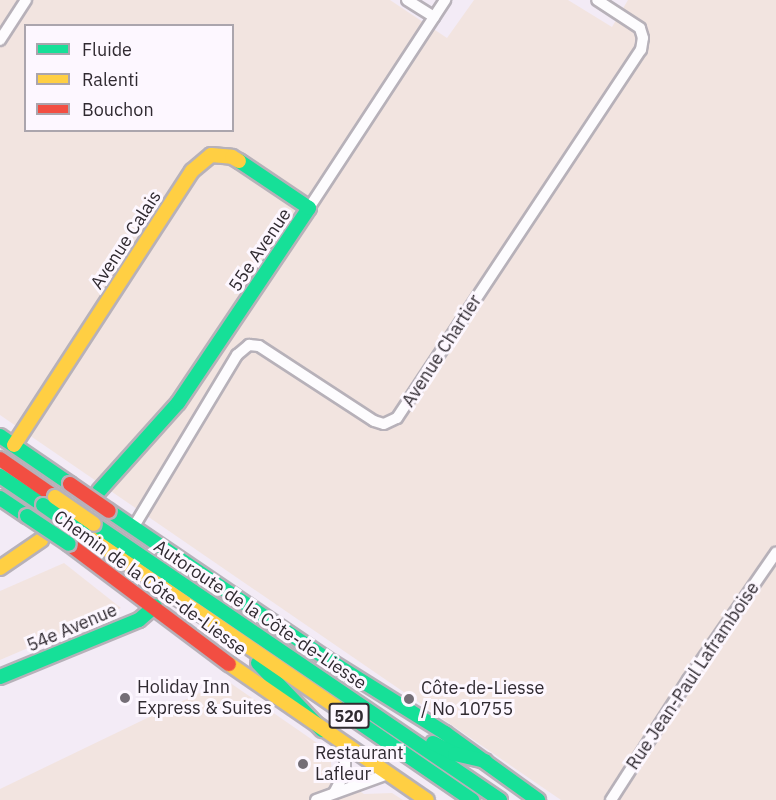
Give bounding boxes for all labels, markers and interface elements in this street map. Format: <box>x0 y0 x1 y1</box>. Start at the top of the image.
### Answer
legend <box>24 24 234 132</box>
text: Fluide <box>82 38 132 61</box>
text: Ralenti <box>82 68 139 91</box>
text: Bouchon <box>82 98 154 121</box>
street label: Avenue Calais <box>86 187 166 293</box>
street label: 55e Avenue <box>224 204 296 296</box>
street label: Avenue Chartier <box>398 291 486 411</box>
street label: Chemin de la Côte-de-Liesse <box>50 506 250 660</box>
street label: Autoroute de la Côte-de-Liesse <box>150 536 370 694</box>
street label: Rue Jean-Paul Laframboise <box>622 578 764 774</box>
street label: 54e Avenue <box>24 599 120 657</box>
place label: Holiday Inn Express & Suites <box>137 677 272 720</box>
place label: Côte-de-Liesse / No 10755 <box>421 678 544 720</box>
marker: Holiday Inn Express & Suites <box>118 691 132 705</box>
marker: Côte-de-Liesse / No 10755 <box>402 692 416 706</box>
road number: 520 <box>328 703 370 729</box>
place label: Restaurant Lafleur <box>315 743 404 786</box>
marker: Restaurant Lafleur <box>296 757 310 771</box>

